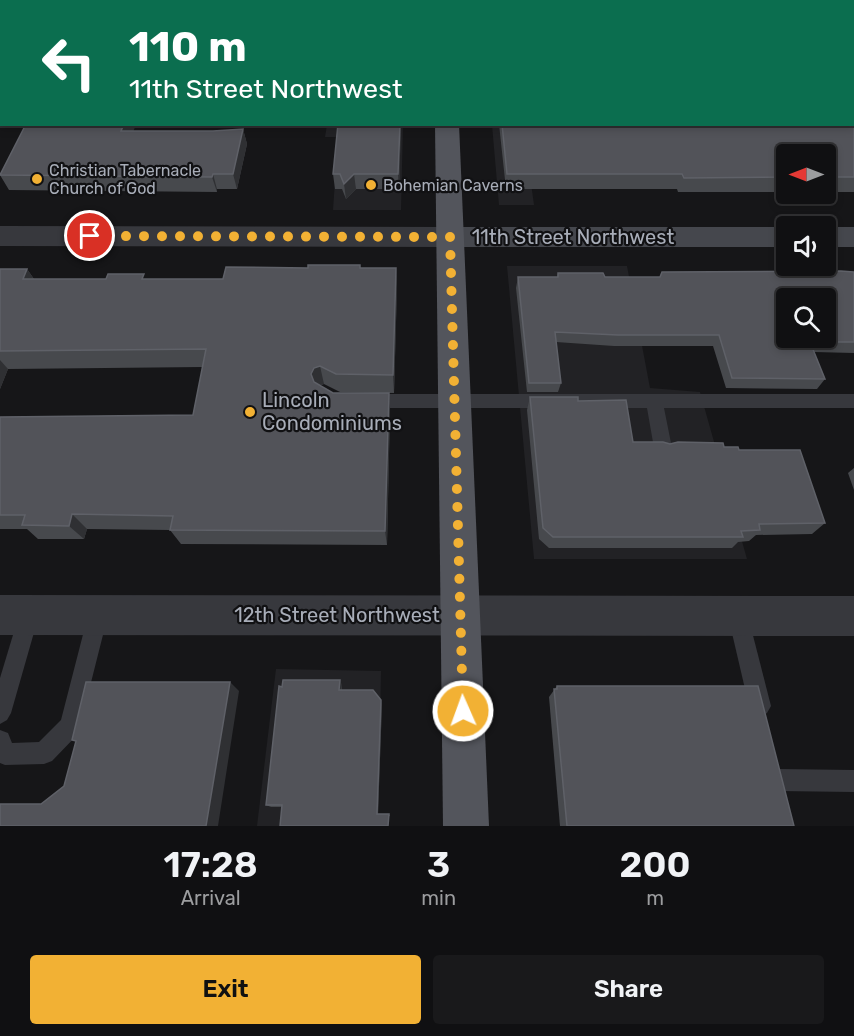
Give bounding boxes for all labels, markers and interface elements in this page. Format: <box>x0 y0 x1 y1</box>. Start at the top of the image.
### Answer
text: 110 m <box>129 22 247 72</box>
icon: left <box>30 24 108 102</box>
text: 11th Street Northwest <box>129 73 402 105</box>
north arrow <box>776 144 836 204</box>
map controls <box>776 144 836 348</box>
place label: Christian Tabernacle Church of God <box>49 161 201 198</box>
marker: Christian Tabernacle Church of God <box>30 172 44 186</box>
place label: Bohemian Caverns <box>383 176 523 195</box>
marker: Bohemian Caverns <box>364 178 378 192</box>
pin <box>64 210 115 261</box>
button: sound <box>776 216 836 276</box>
icon: arrive <box>73 219 106 252</box>
street label: 11th Street Northwest <box>472 225 674 249</box>
button: search <box>776 288 836 348</box>
place label: Lincoln Condominiums <box>262 388 402 435</box>
marker: Lincoln Condominiums <box>243 405 257 419</box>
street label: 12th Street Northwest <box>234 603 440 627</box>
position arrow <box>431 679 495 743</box>
text: 17:28 <box>164 843 258 886</box>
text: 3 <box>427 843 450 886</box>
text: 200 <box>620 843 691 886</box>
text: Arrival <box>181 886 241 910</box>
text: min <box>421 886 456 910</box>
text: m <box>646 886 664 910</box>
button: Exit <box>30 955 421 1024</box>
button: Share <box>433 955 824 1024</box>

